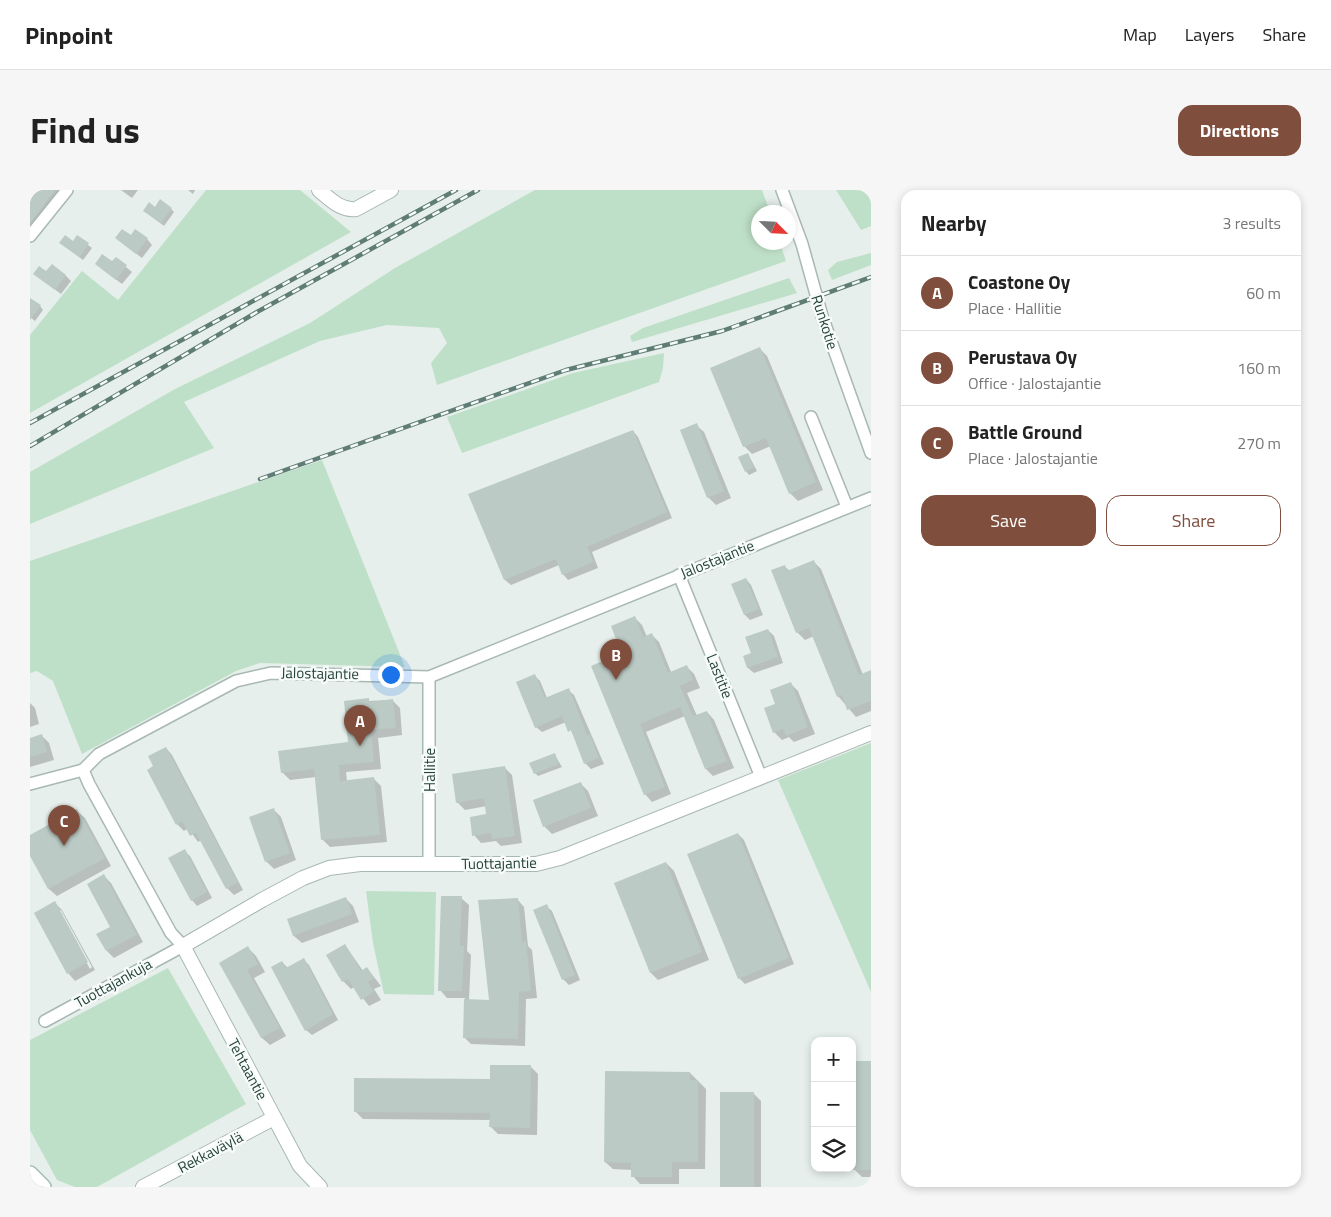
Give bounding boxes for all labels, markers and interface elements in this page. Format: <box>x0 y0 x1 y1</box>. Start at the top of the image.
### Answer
text: Pinpoint <box>25 17 113 53</box>
text: Map <box>1123 21 1157 48</box>
text: Layers <box>1185 21 1234 48</box>
text: Share <box>1262 21 1306 48</box>
text: Find us <box>30 103 140 157</box>
button: Directions <box>1178 105 1301 156</box>
north arrow <box>751 205 796 250</box>
text: Nearby <box>921 207 986 239</box>
text: 3 results <box>1222 211 1281 235</box>
text: Coastone Oy <box>968 267 1070 296</box>
text: A <box>932 281 942 305</box>
text: 60 m <box>1246 281 1281 305</box>
street label: Runkotie <box>805 292 845 352</box>
text: Place · Hallitie <box>968 296 1062 320</box>
text: Perustava Oy <box>968 342 1077 371</box>
text: B <box>932 356 942 380</box>
text: 160 m <box>1237 356 1281 380</box>
text: Office · Jalostajantie <box>968 371 1101 395</box>
text: Battle Ground <box>968 417 1082 446</box>
text: C <box>933 431 941 455</box>
text: 270 m <box>1237 431 1281 455</box>
text: Place · Jalostajantie <box>968 446 1098 470</box>
button: Save <box>921 495 1096 546</box>
button: Share <box>1106 495 1281 546</box>
street label: Jalostajantie <box>677 534 757 584</box>
pin: B <box>600 639 632 680</box>
street label: Lastitie <box>701 650 739 702</box>
street label: Jalostajantie <box>281 661 359 685</box>
your location <box>378 662 404 688</box>
pin: A <box>344 705 376 746</box>
street label: Hallitie <box>418 748 441 792</box>
pin: C <box>48 805 80 846</box>
street label: Tuottajantie <box>461 851 537 875</box>
street label: Tuottajankuja <box>70 952 156 1014</box>
street label: Tehtaantie <box>222 1034 274 1104</box>
map controls <box>811 1037 856 1172</box>
button: + <box>811 1037 856 1082</box>
button: − <box>811 1082 856 1127</box>
street label: Rekkaväylä <box>173 1125 247 1179</box>
button: layers <box>811 1127 856 1172</box>

